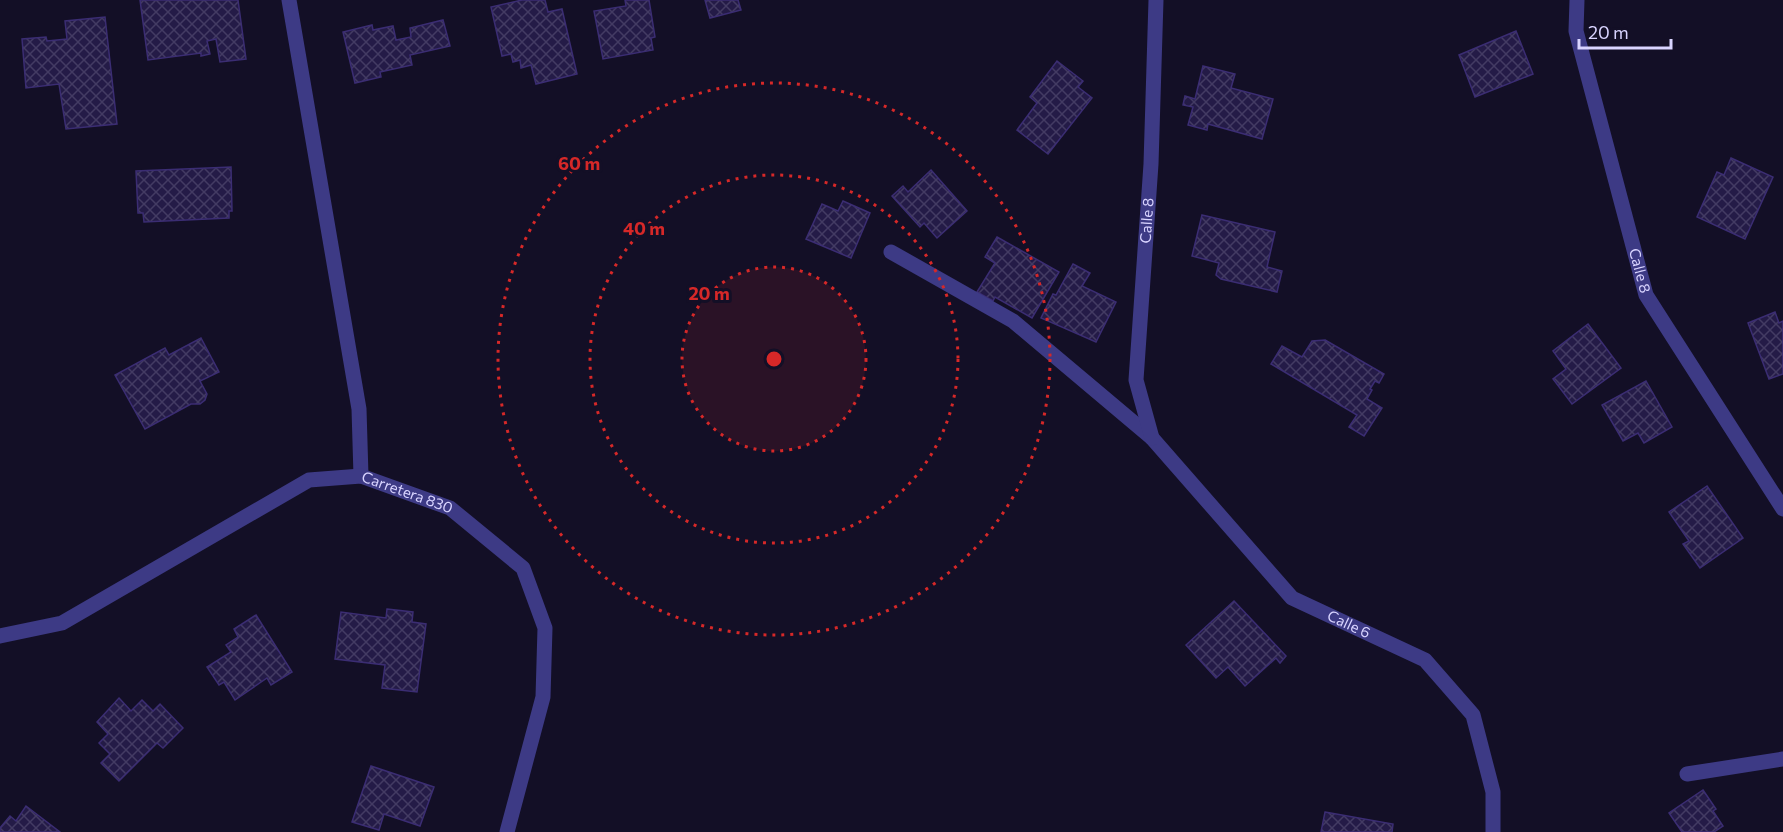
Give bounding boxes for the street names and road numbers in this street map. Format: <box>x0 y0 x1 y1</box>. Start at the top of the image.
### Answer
street label: Calle 8 <box>1136 197 1157 244</box>
street label: Calle 8 <box>1626 246 1655 295</box>
street label: Carretera 830 <box>359 467 456 516</box>
street label: Calle 6 <box>1325 606 1374 641</box>

